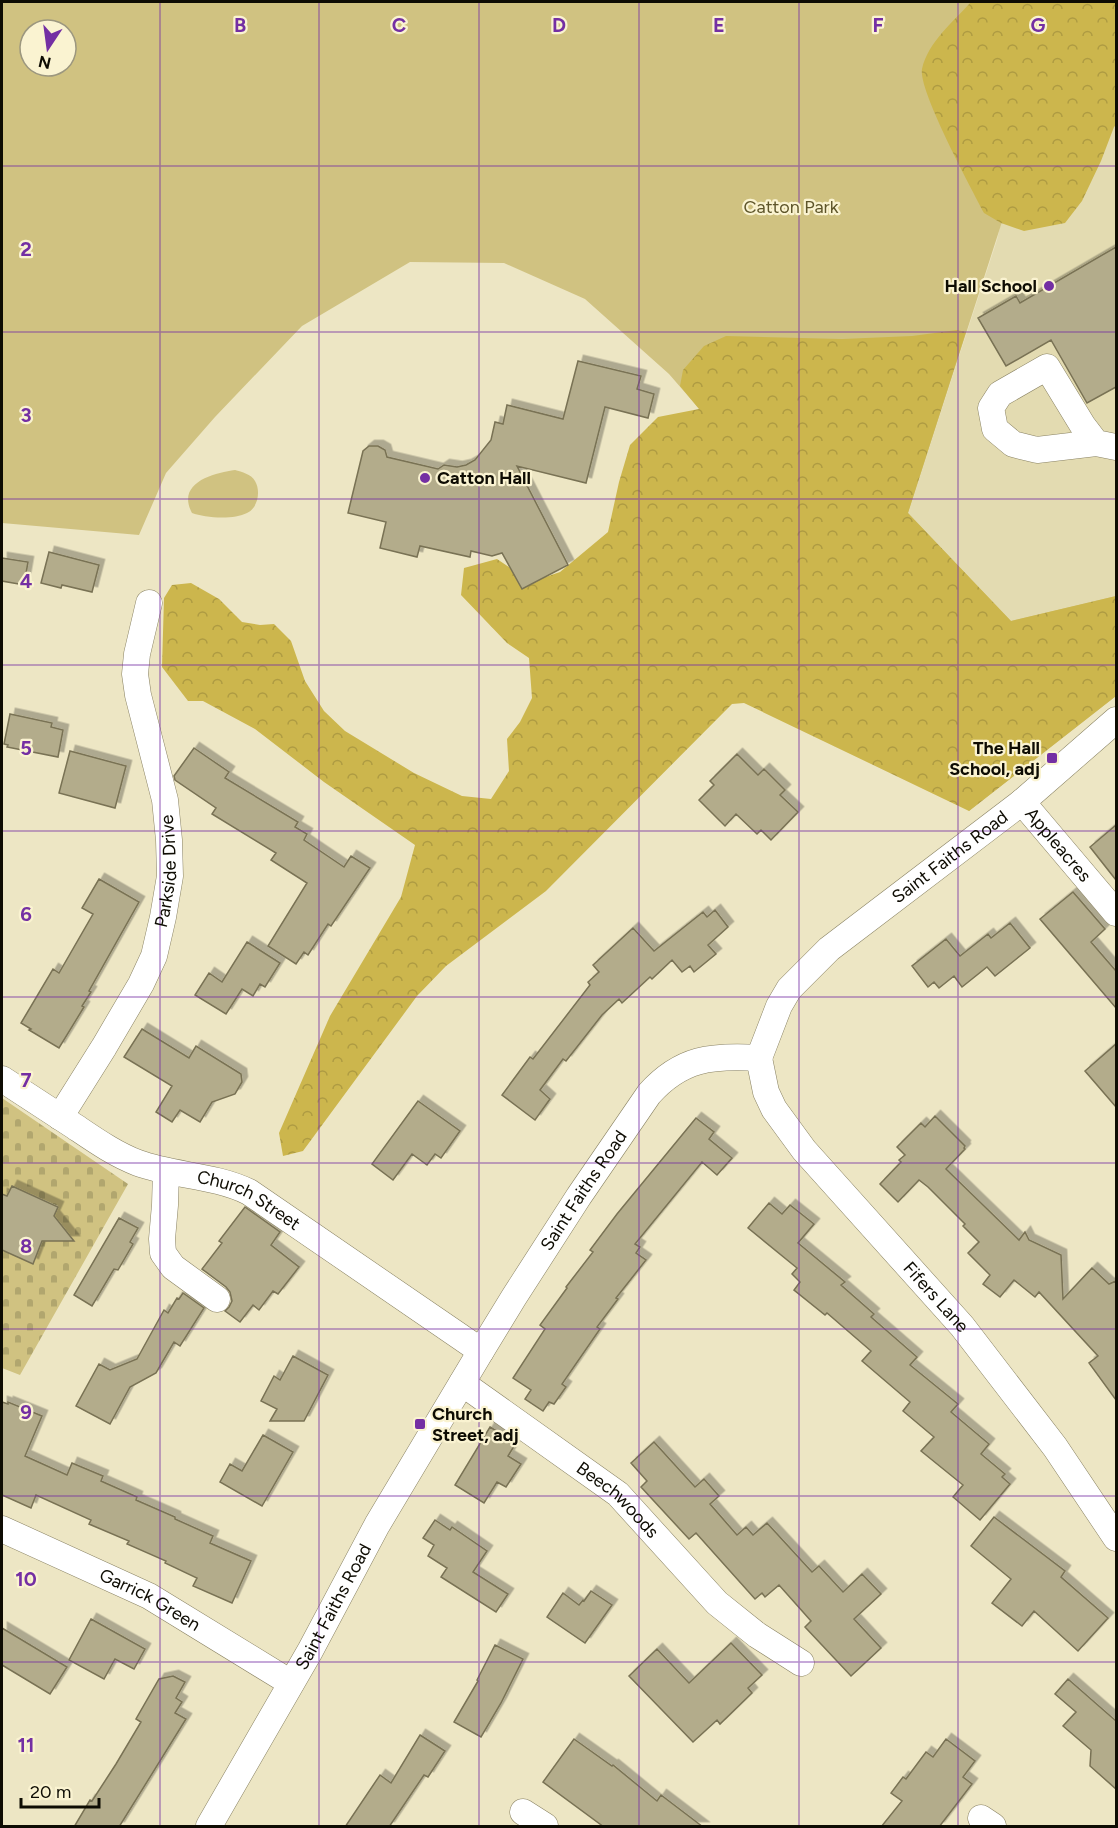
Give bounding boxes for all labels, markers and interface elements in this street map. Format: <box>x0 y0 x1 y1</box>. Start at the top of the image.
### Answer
text: B <box>234 13 246 37</box>
text: C <box>392 13 406 37</box>
text: D <box>552 13 566 37</box>
text: E <box>713 13 725 37</box>
text: F <box>872 13 884 37</box>
text: G <box>1031 13 1046 37</box>
north arrow <box>18 18 78 78</box>
text: N <box>37 51 53 73</box>
park label: Catton Park <box>744 196 839 218</box>
text: 2 <box>20 237 32 261</box>
place label: Hall School <box>944 275 1037 297</box>
marker: Hall School <box>1042 279 1056 293</box>
text: 3 <box>20 403 32 427</box>
place label: Catton Hall <box>437 467 531 489</box>
marker: Catton Hall <box>418 471 432 485</box>
text: 4 <box>20 569 33 593</box>
text: 5 <box>20 736 32 760</box>
place label: The Hall School, adj <box>949 737 1040 780</box>
marker: The Hall School, adj <box>1045 751 1059 765</box>
street label: Appleacres <box>1021 803 1096 886</box>
street label: Saint Faiths Road <box>888 806 1012 908</box>
street label: Parkside Drive <box>150 813 181 930</box>
text: 6 <box>20 902 32 926</box>
text: 7 <box>20 1068 32 1092</box>
street label: Saint Faiths Road <box>536 1126 632 1255</box>
street label: Church Street <box>195 1166 305 1235</box>
text: 8 <box>20 1234 32 1258</box>
street label: Fifers Lane <box>899 1257 974 1337</box>
text: 9 <box>20 1400 32 1424</box>
place label: Church Street, adj <box>432 1403 519 1446</box>
marker: Church Street, adj <box>413 1417 427 1431</box>
street label: Beechwoods <box>572 1457 664 1543</box>
street label: Saint Faiths Road <box>290 1540 376 1674</box>
street label: Garrick Green <box>96 1564 204 1636</box>
text: 10 <box>15 1567 37 1591</box>
text: 11 <box>18 1733 34 1757</box>
scale bar <box>21 1771 99 1809</box>
text: 20 m <box>30 1781 71 1803</box>

